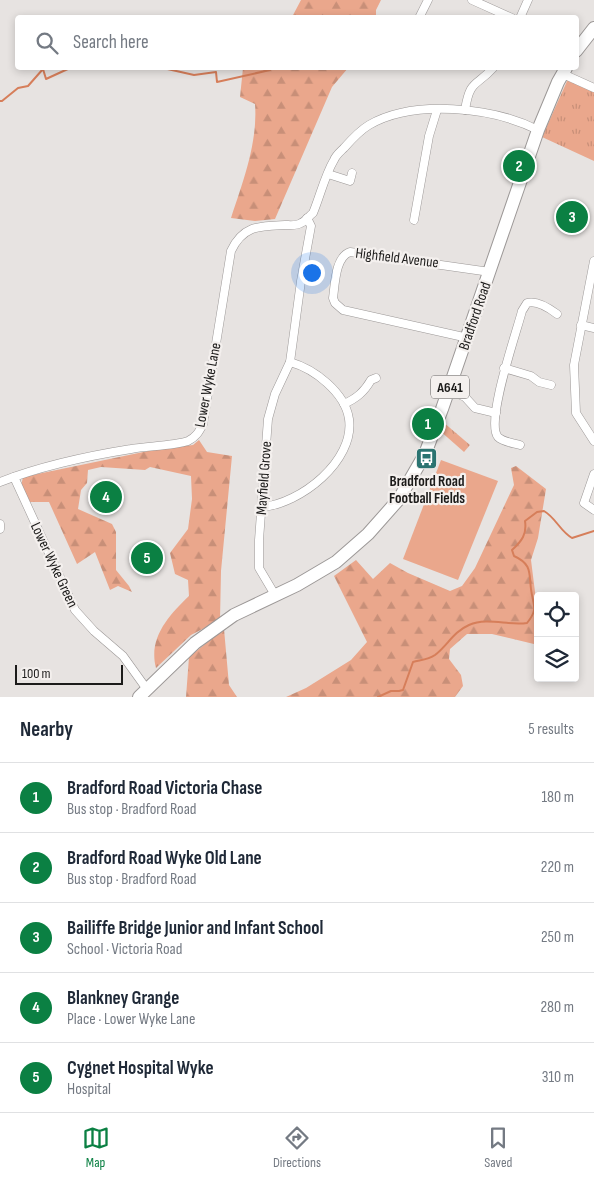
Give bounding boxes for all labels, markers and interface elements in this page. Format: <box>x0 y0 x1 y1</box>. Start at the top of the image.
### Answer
search box <box>15 15 579 70</box>
icon: search <box>33 29 61 57</box>
text: Search here <box>73 31 149 54</box>
pin: 2 <box>503 147 535 185</box>
pin: 3 <box>556 198 588 236</box>
street label: Highfield Avenue <box>354 243 440 273</box>
your location <box>299 260 325 286</box>
street label: Bradford Road <box>455 279 495 353</box>
street label: Lower Wyke Lane <box>190 341 226 429</box>
road number: A641 <box>431 376 469 398</box>
pin: 1 <box>412 405 444 443</box>
street label: Mayfield Grove <box>252 440 276 516</box>
bus stop icon: Bradford Road Football Fields <box>415 446 439 470</box>
place label: Bradford Road Football Fields <box>389 472 465 508</box>
pin: 4 <box>90 478 122 516</box>
street label: Lower Wyke Green <box>26 519 82 611</box>
pin: 5 <box>131 539 163 577</box>
map controls <box>534 592 579 682</box>
button: locate <box>534 592 579 637</box>
button: layers <box>534 637 579 682</box>
scale bar <box>15 662 122 685</box>
text: 100 m <box>22 665 51 682</box>
text: Nearby <box>20 717 73 742</box>
text: 5 results <box>528 720 574 739</box>
text: Bradford Road Victoria Chase <box>67 777 262 800</box>
text: 1 <box>33 788 39 807</box>
text: 180 m <box>541 788 574 807</box>
text: Bus stop · Bradford Road <box>67 800 197 819</box>
text: Bradford Road Wyke Old Lane <box>67 847 262 870</box>
text: 2 <box>32 858 40 877</box>
text: 220 m <box>541 858 574 877</box>
text: Bus stop · Bradford Road <box>67 870 197 889</box>
text: Bailiffe Bridge Junior and Infant School <box>67 917 323 940</box>
text: 3 <box>32 928 40 947</box>
text: 250 m <box>541 928 574 947</box>
text: School · Victoria Road <box>67 940 182 959</box>
text: Blankney Grange <box>67 987 179 1010</box>
text: 4 <box>32 998 40 1017</box>
text: 280 m <box>540 998 574 1017</box>
text: Place · Lower Wyke Lane <box>67 1010 195 1029</box>
text: Cygnet Hospital Wyke <box>67 1057 214 1080</box>
text: 5 <box>32 1068 40 1087</box>
text: 310 m <box>542 1068 574 1087</box>
text: Hospital <box>67 1080 111 1099</box>
tab: Map <box>82 1124 110 1171</box>
tab: Directions <box>273 1124 321 1171</box>
tab: Saved <box>484 1124 512 1171</box>

